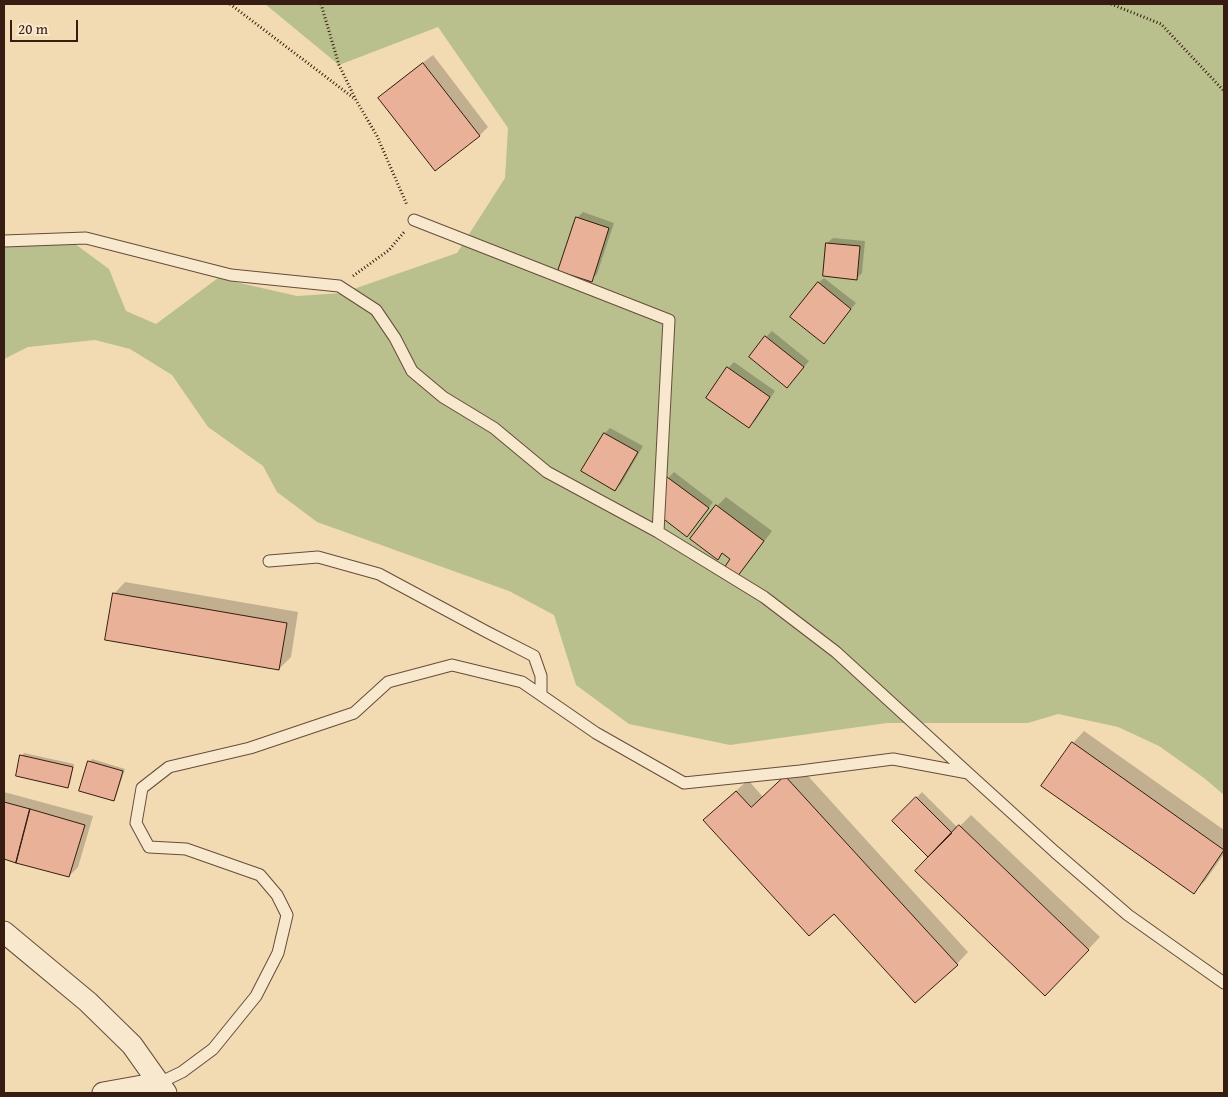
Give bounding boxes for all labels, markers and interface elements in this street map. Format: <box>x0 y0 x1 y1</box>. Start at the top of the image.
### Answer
scale bar <box>12 10 80 42</box>
text: 20 m <box>18 18 48 39</box>

